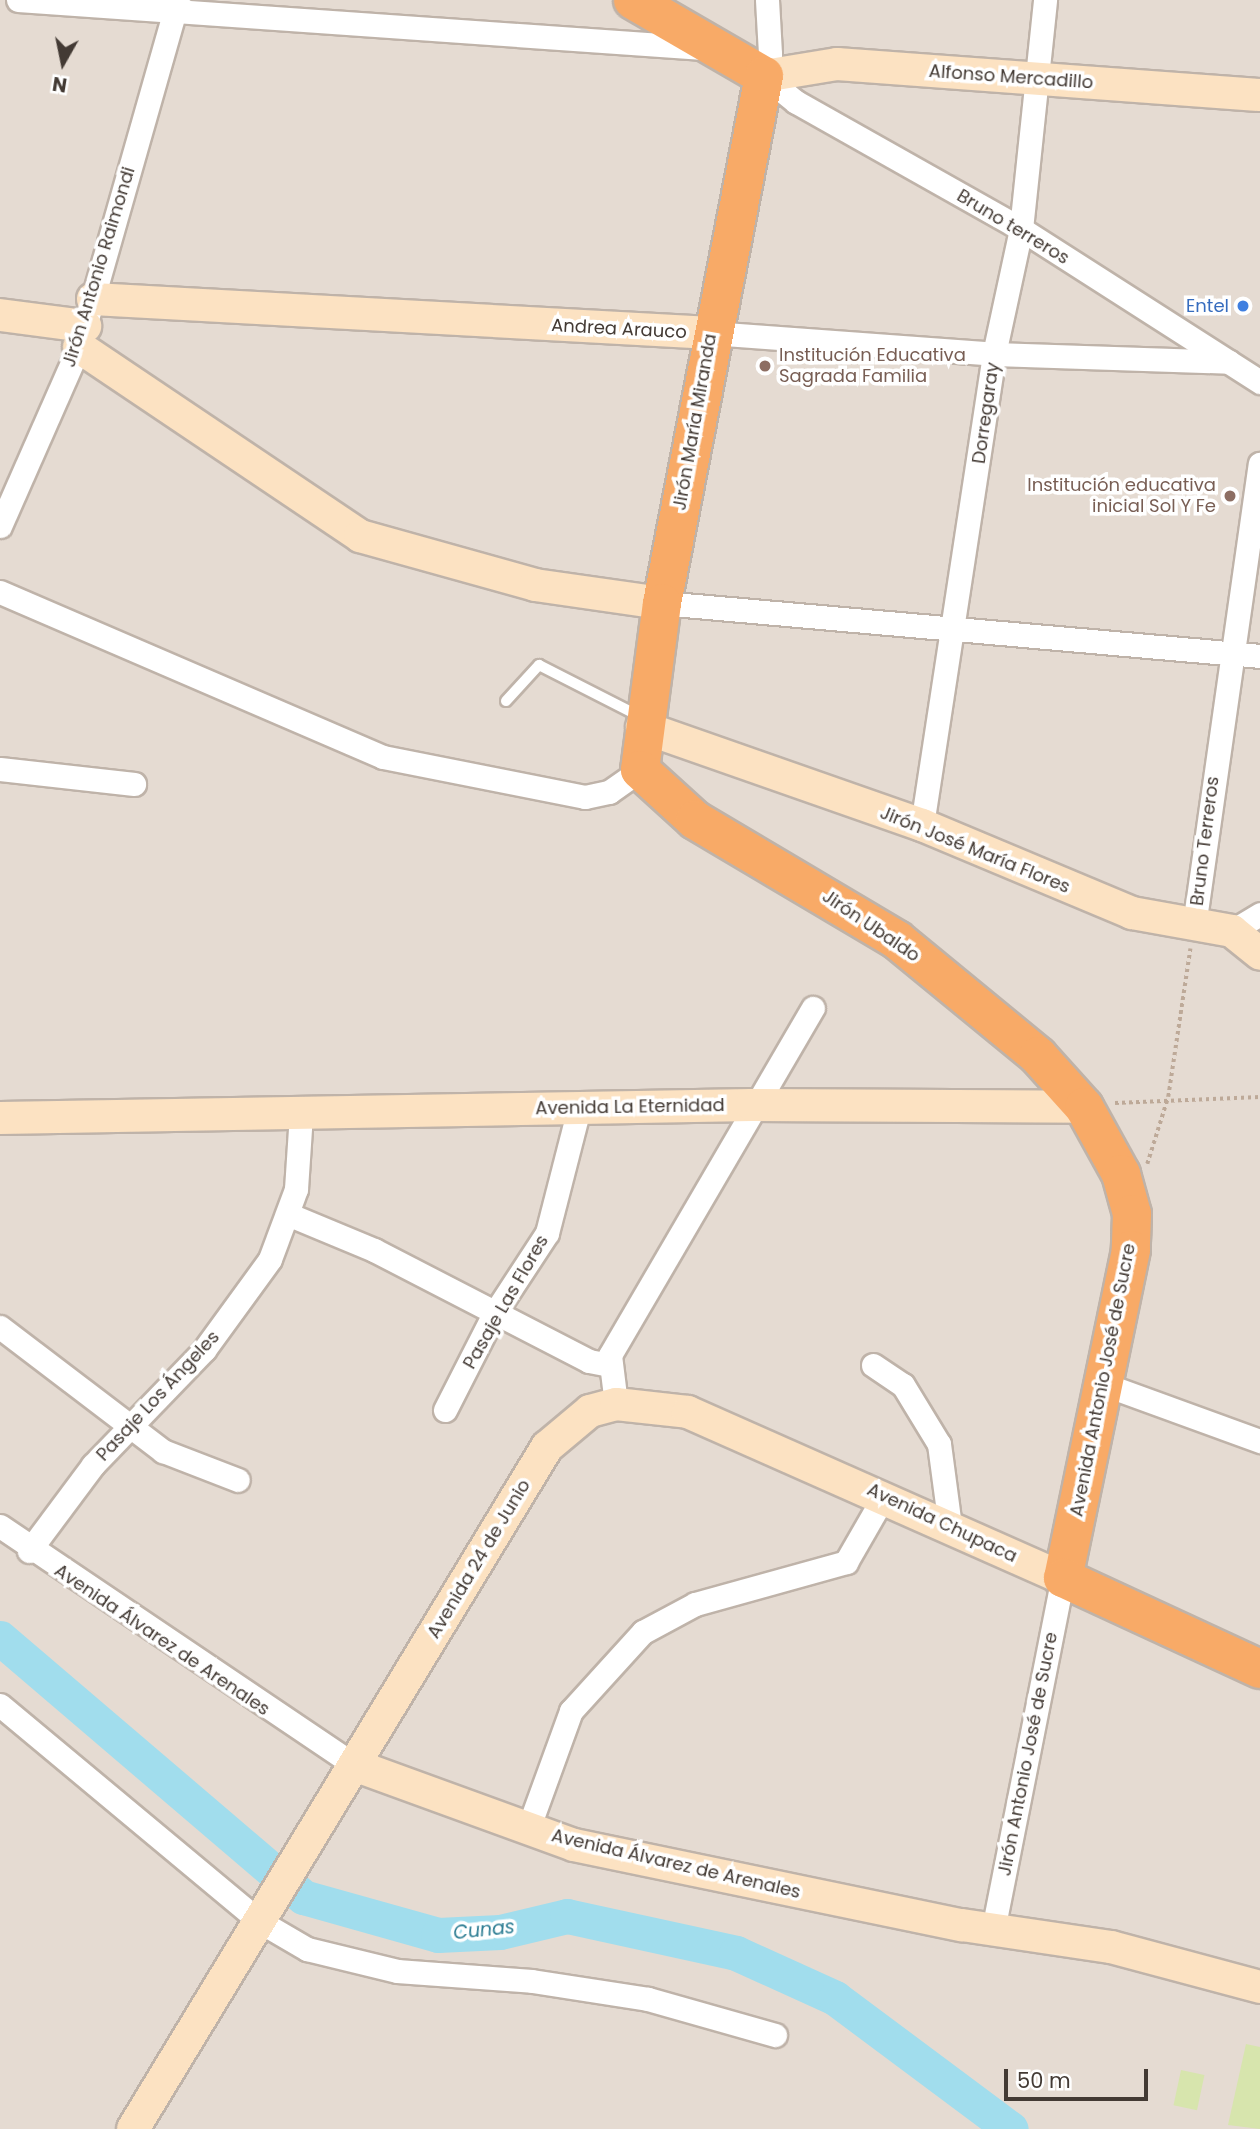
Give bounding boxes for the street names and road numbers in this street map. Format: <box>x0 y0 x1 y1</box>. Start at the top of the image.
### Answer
street label: Alfonso Mercadillo <box>928 60 1094 94</box>
street label: Jirón Antonio Raimondi <box>58 164 140 370</box>
street label: Bruno terreros <box>953 185 1073 269</box>
street label: Andrea Arauco <box>551 315 687 343</box>
street label: Jirón María Miranda <box>669 332 721 512</box>
street label: Dorregaray <box>968 361 1004 465</box>
street label: Bruno Terreros <box>1186 775 1224 907</box>
street label: Jirón José María Flores <box>877 802 1073 898</box>
street label: Jirón Ubaldo <box>818 885 924 967</box>
street label: Avenida La Eternidad <box>535 1095 725 1119</box>
street label: Pasaje Las Flores <box>459 1231 553 1373</box>
street label: Avenida Antonio José de Sucre <box>1066 1242 1140 1518</box>
street label: Pasaje Los Ángeles <box>92 1326 224 1466</box>
street label: Avenida 24 de Junio <box>423 1476 535 1642</box>
street label: Avenida Chupaca <box>864 1479 1020 1567</box>
street label: Avenida Álvarez de Arenales <box>50 1560 274 1720</box>
street label: Jirón Antonio José de Sucre <box>994 1630 1062 1878</box>
street label: Avenida Álvarez de Arenales <box>549 1825 803 1903</box>

